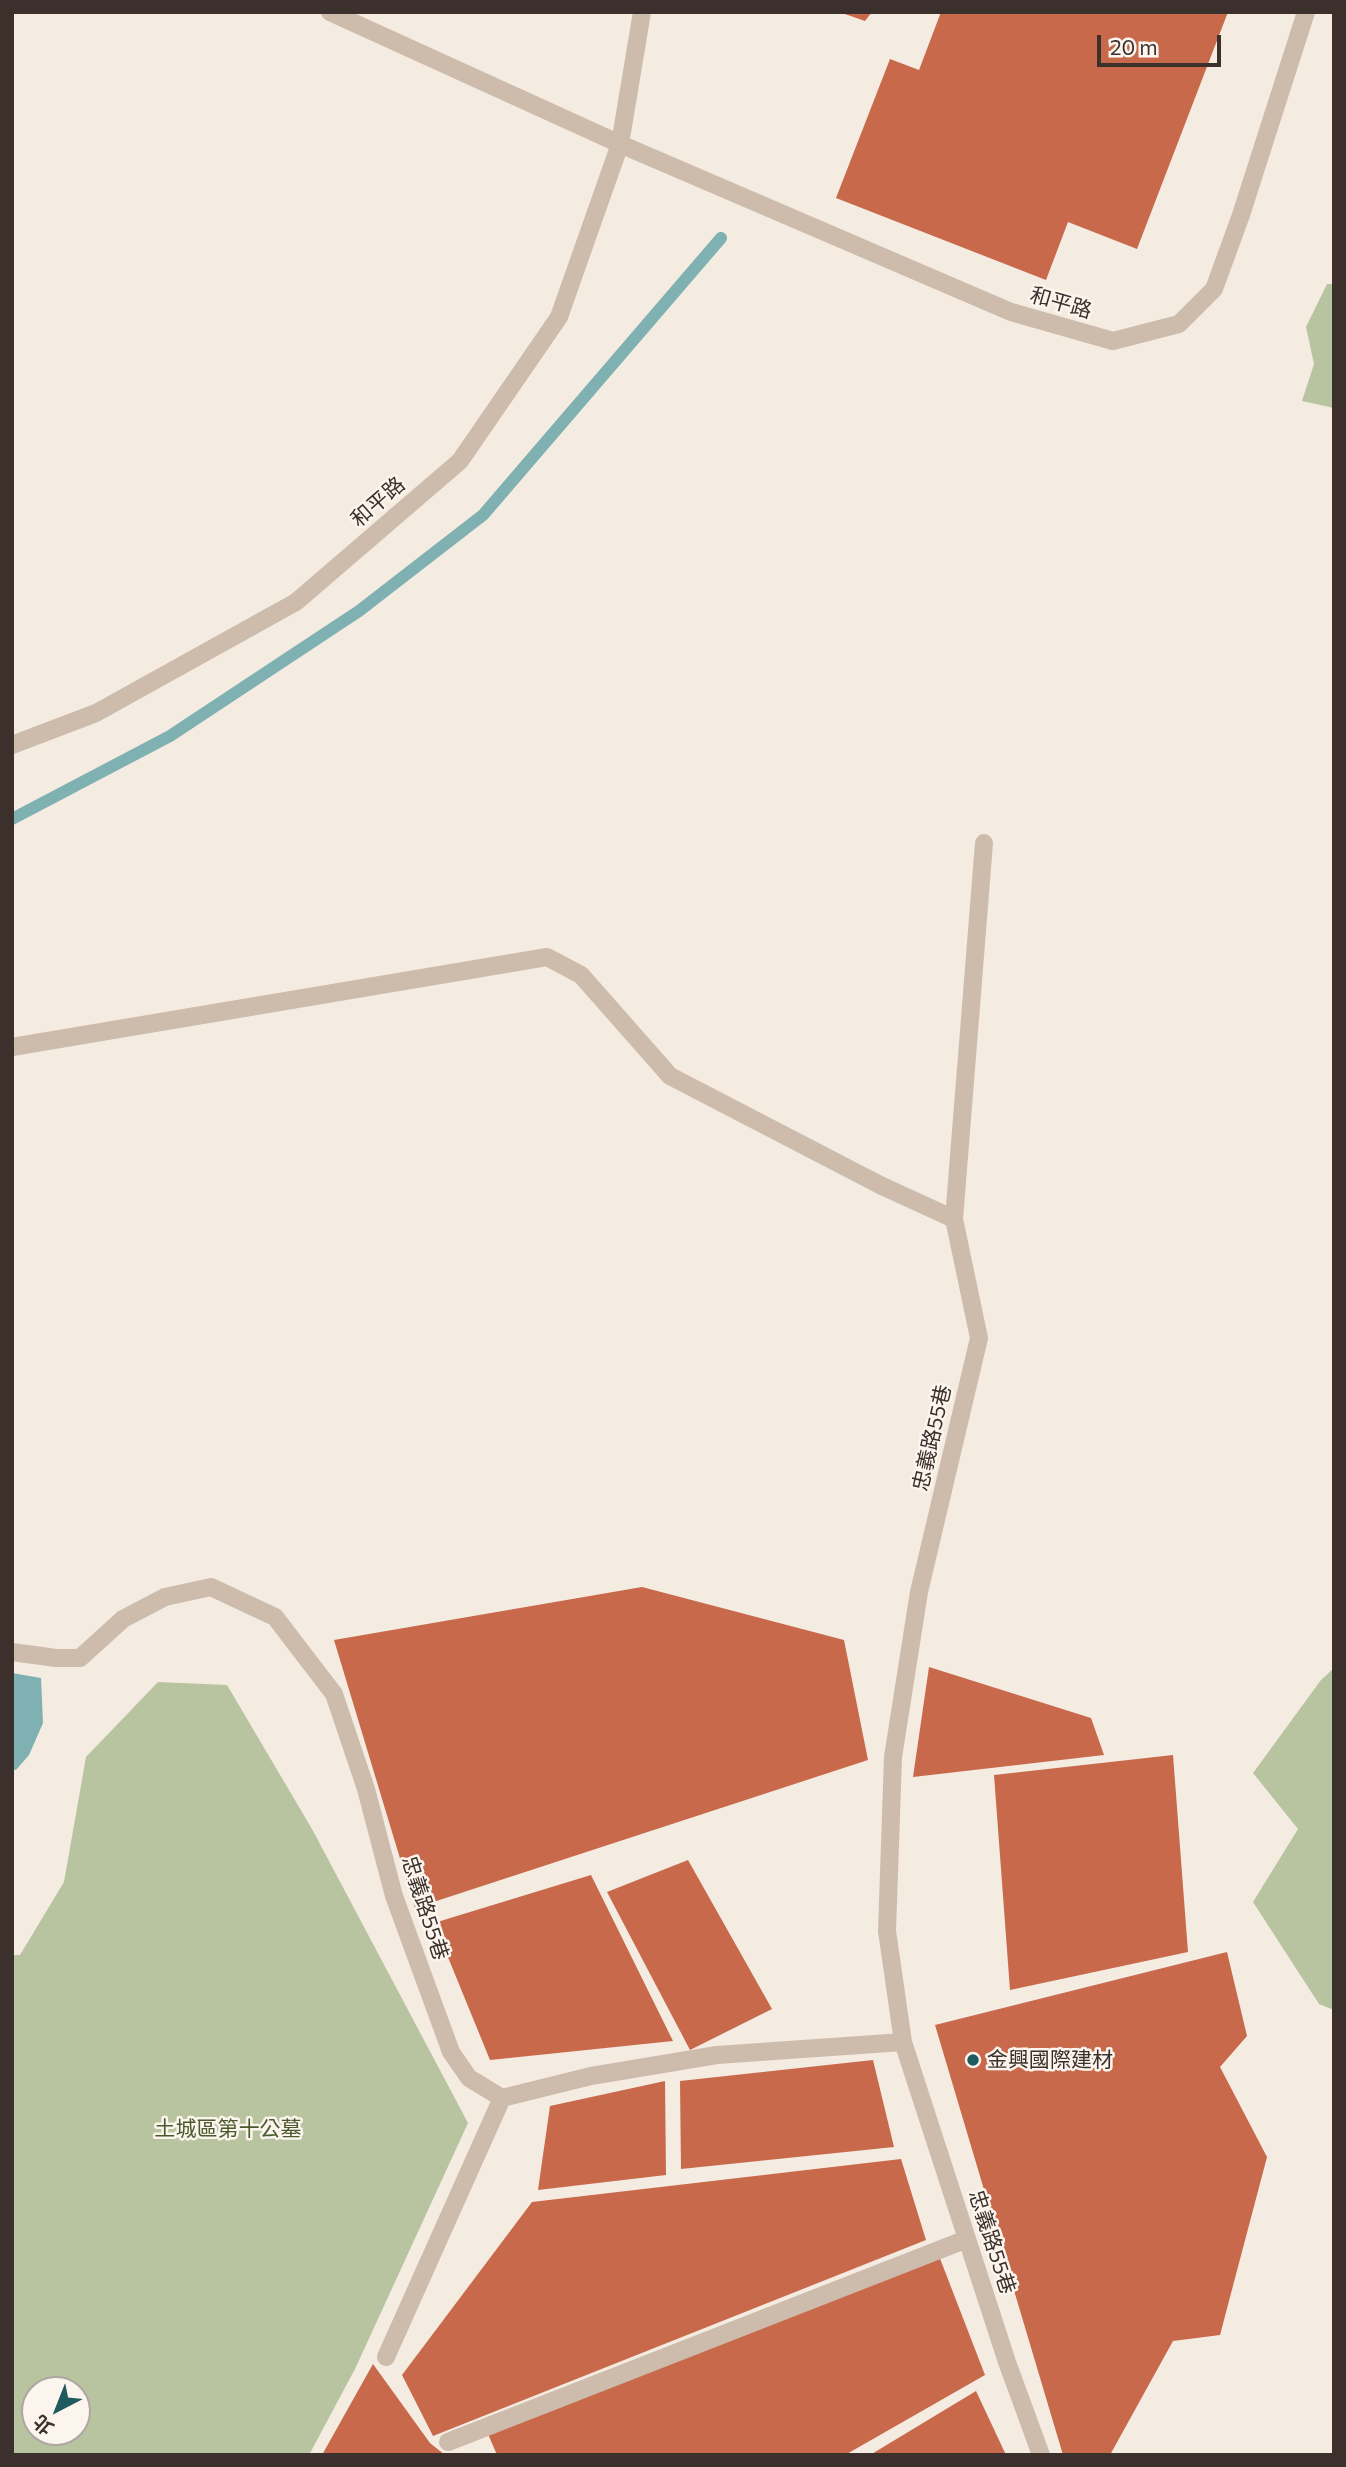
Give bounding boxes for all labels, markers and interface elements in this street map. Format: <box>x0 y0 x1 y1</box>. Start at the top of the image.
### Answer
scale bar <box>1101 21 1225 65</box>
text: 20 m <box>1110 34 1158 59</box>
street label: 和平路 <box>1027 282 1095 324</box>
street label: 和平路 <box>346 472 410 532</box>
street label: 忠義路55巷 <box>908 1382 956 1494</box>
street label: 忠義路55巷 <box>396 1853 454 1963</box>
place label: 金興國際建材 <box>987 2047 1113 2073</box>
marker: 金興國際建材 <box>965 2052 981 2068</box>
park label: 土城區第十公墓 <box>155 2116 301 2142</box>
street label: 忠義路55巷 <box>963 2187 1021 2297</box>
north arrow <box>21 2376 91 2446</box>
text: 北 <box>28 2411 58 2440</box>

